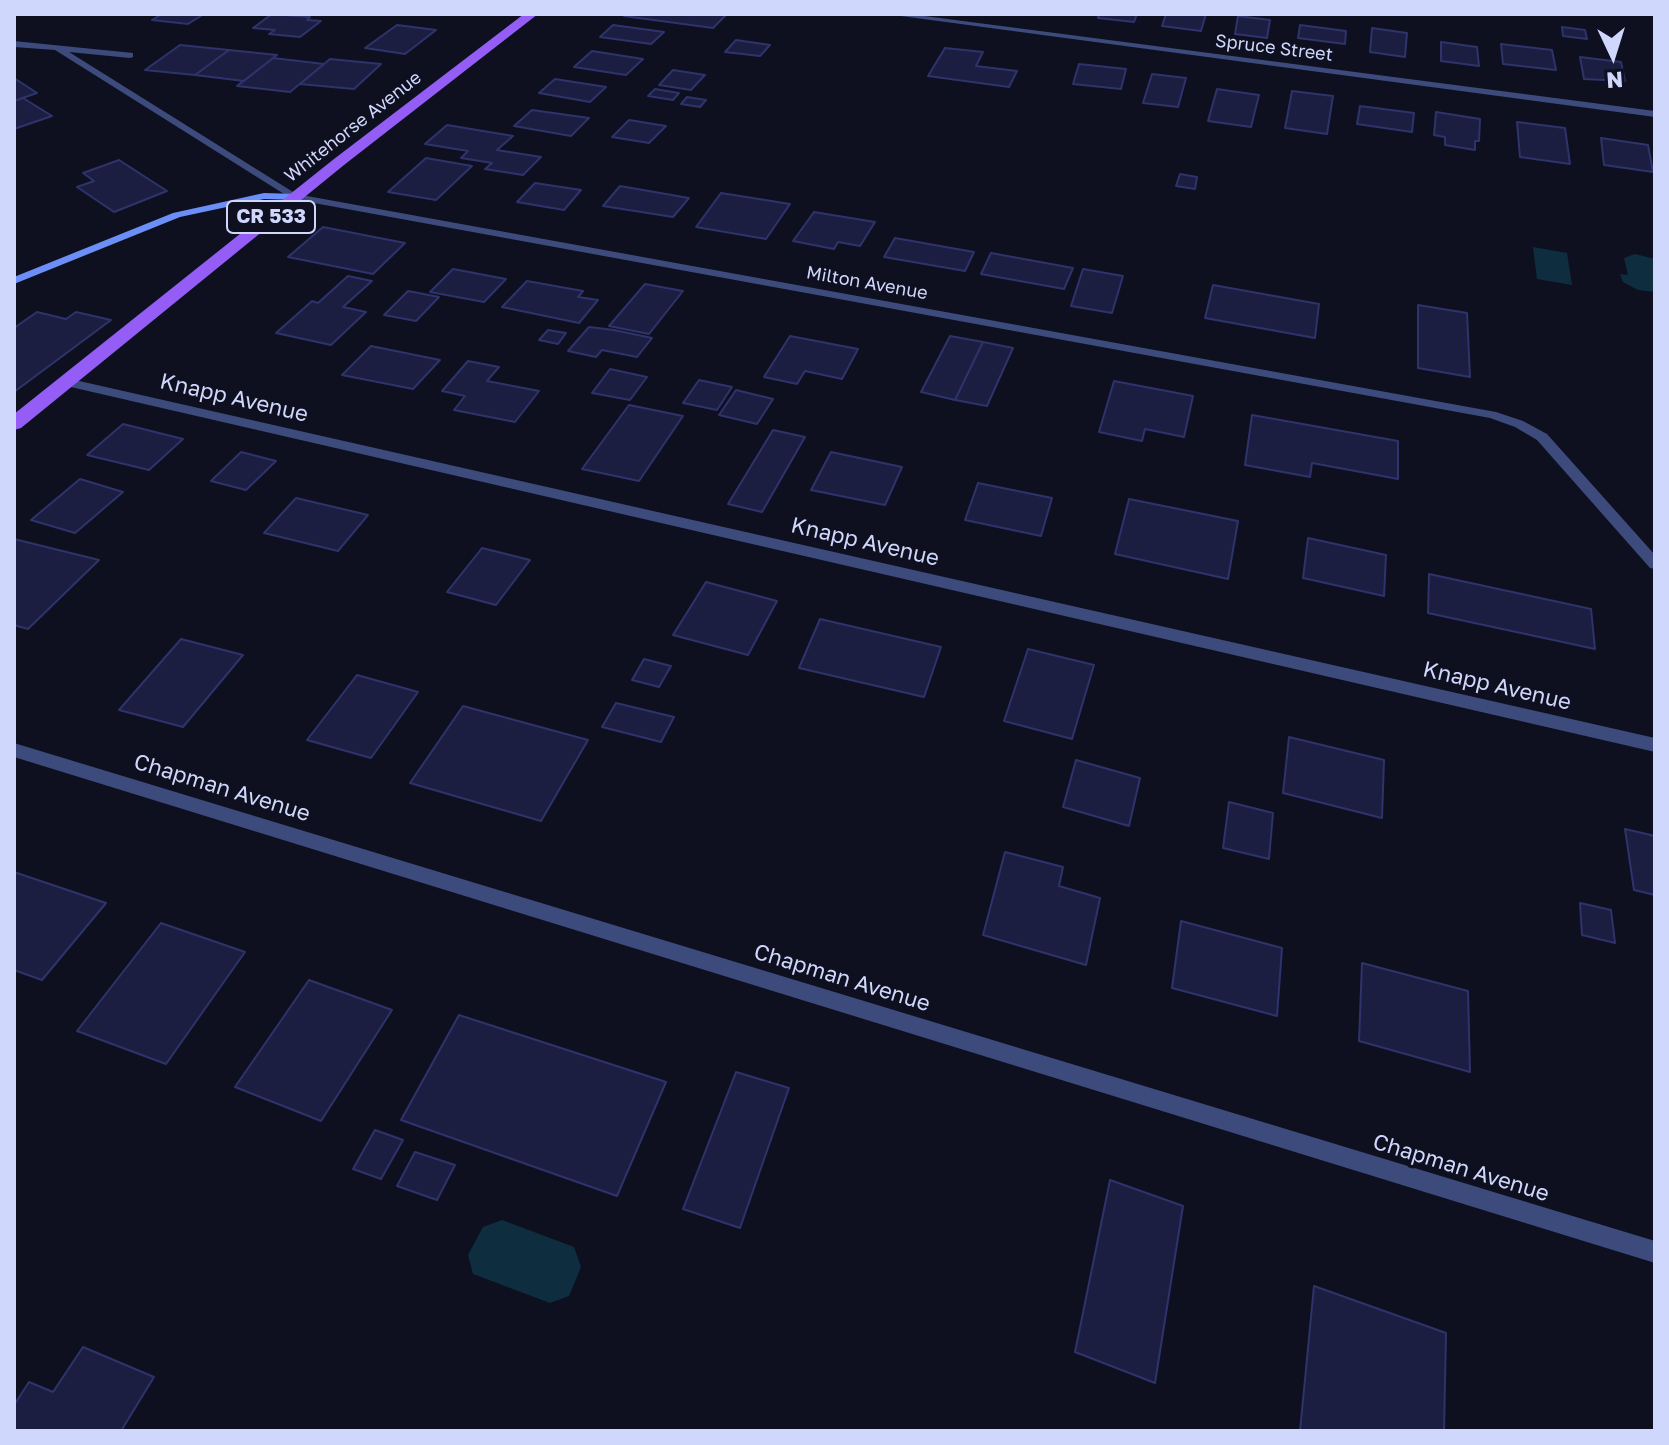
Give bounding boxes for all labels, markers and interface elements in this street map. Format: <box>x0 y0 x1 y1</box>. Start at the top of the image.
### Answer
north arrow <box>1573 16 1653 96</box>
street label: Spruce Street <box>1214 30 1334 66</box>
text: N <box>1605 66 1624 94</box>
street label: Whitehorse Avenue <box>280 67 426 187</box>
road number: CR 533 <box>227 201 315 233</box>
street label: Milton Avenue <box>805 262 929 304</box>
street label: Knapp Avenue <box>157 368 311 428</box>
street label: Knapp Avenue <box>788 512 942 572</box>
street label: Knapp Avenue <box>1420 656 1574 716</box>
street label: Chapman Avenue <box>131 749 313 827</box>
street label: Chapman Avenue <box>751 939 933 1017</box>
street label: Chapman Avenue <box>1370 1129 1552 1207</box>

